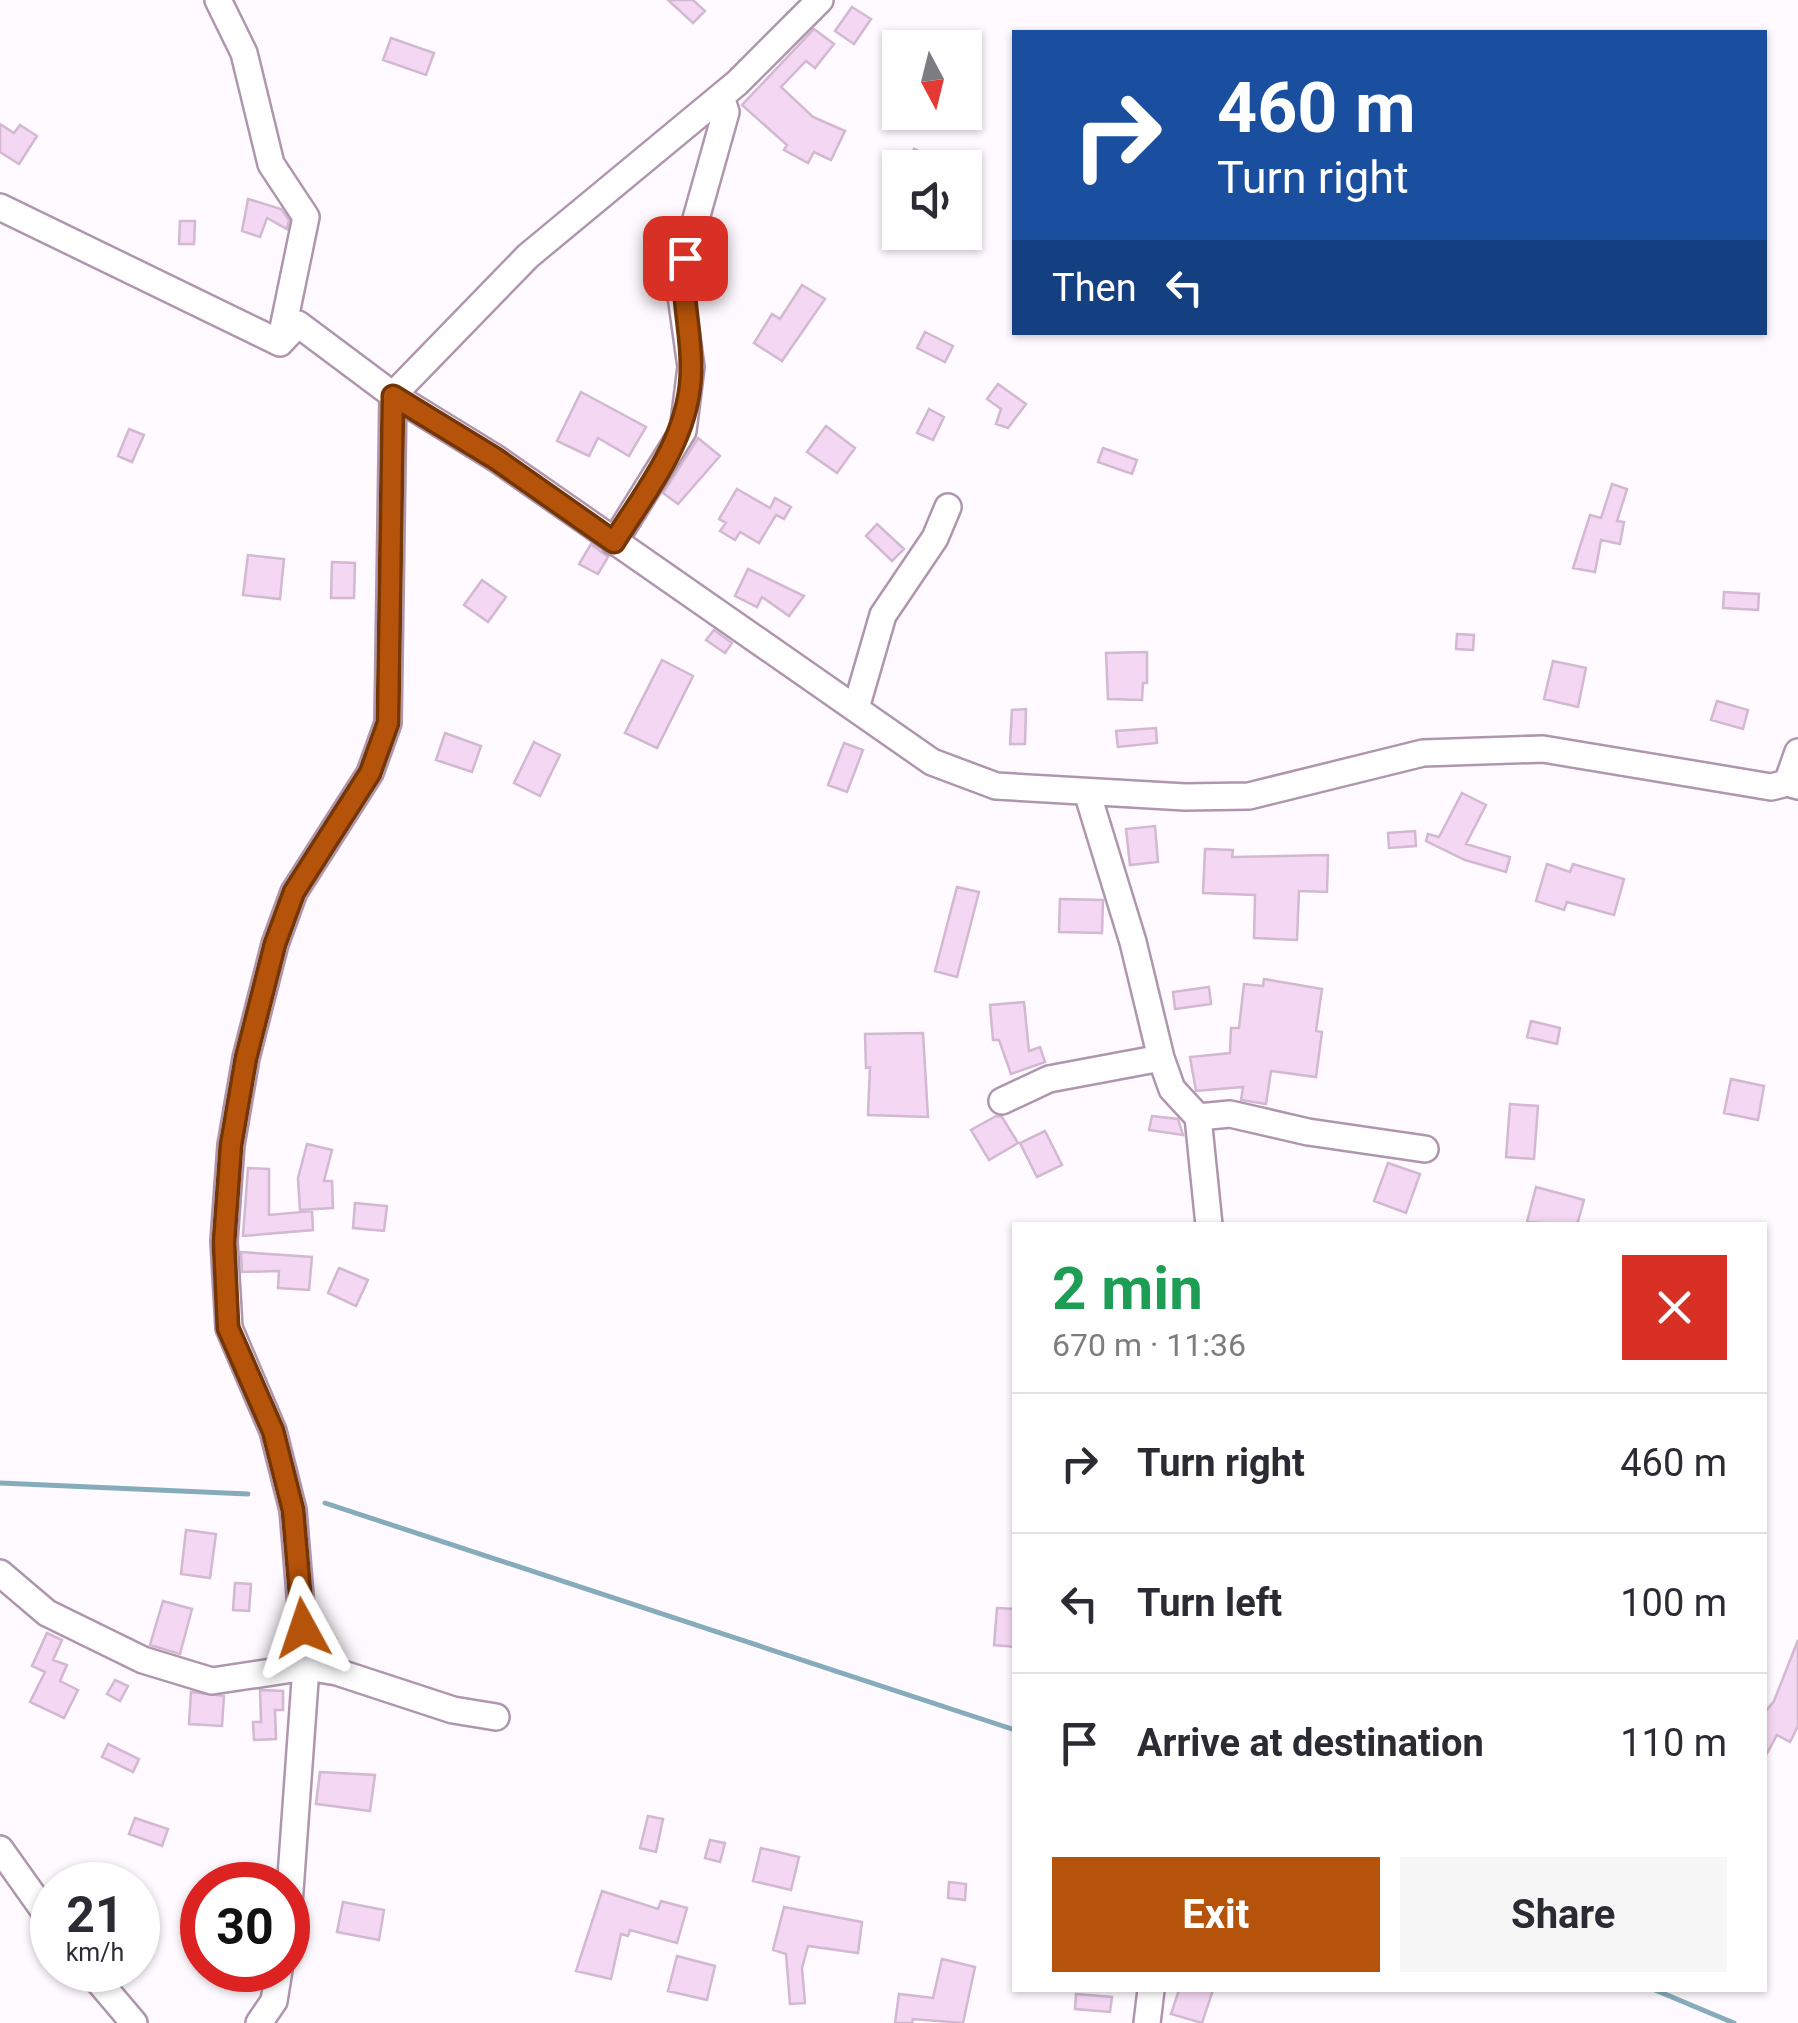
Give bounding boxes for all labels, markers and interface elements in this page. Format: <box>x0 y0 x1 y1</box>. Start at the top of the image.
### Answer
north arrow <box>882 30 982 130</box>
map controls <box>882 30 982 250</box>
text: 460 m <box>1217 67 1416 149</box>
icon: right <box>1052 70 1182 200</box>
button: sound <box>882 150 982 250</box>
text: Turn right <box>1217 151 1409 204</box>
pin <box>643 216 728 301</box>
icon: arrive <box>658 231 713 286</box>
icon: left <box>1157 260 1212 315</box>
text: Then <box>1052 266 1137 310</box>
text: 2 min <box>1052 1253 1203 1324</box>
button: close <box>1622 1255 1727 1360</box>
text: 670 m · 11:36 <box>1052 1326 1246 1364</box>
icon: right <box>1052 1436 1107 1491</box>
text: Turn right <box>1137 1441 1305 1485</box>
text: 460 m <box>1620 1441 1727 1485</box>
position arrow <box>251 1576 355 1680</box>
icon: left <box>1052 1576 1107 1631</box>
text: Turn left <box>1137 1581 1282 1625</box>
text: 100 m <box>1620 1581 1727 1625</box>
icon: arrive <box>1052 1716 1107 1771</box>
text: Arrive at destination <box>1137 1721 1484 1765</box>
text: 110 m <box>1620 1721 1727 1765</box>
button: Exit <box>1052 1857 1380 1972</box>
button: Share <box>1400 1857 1727 1972</box>
speed limit sign: 30 <box>180 1862 310 1992</box>
text: 21 <box>66 1886 124 1944</box>
text: km/h <box>66 1938 124 1967</box>

